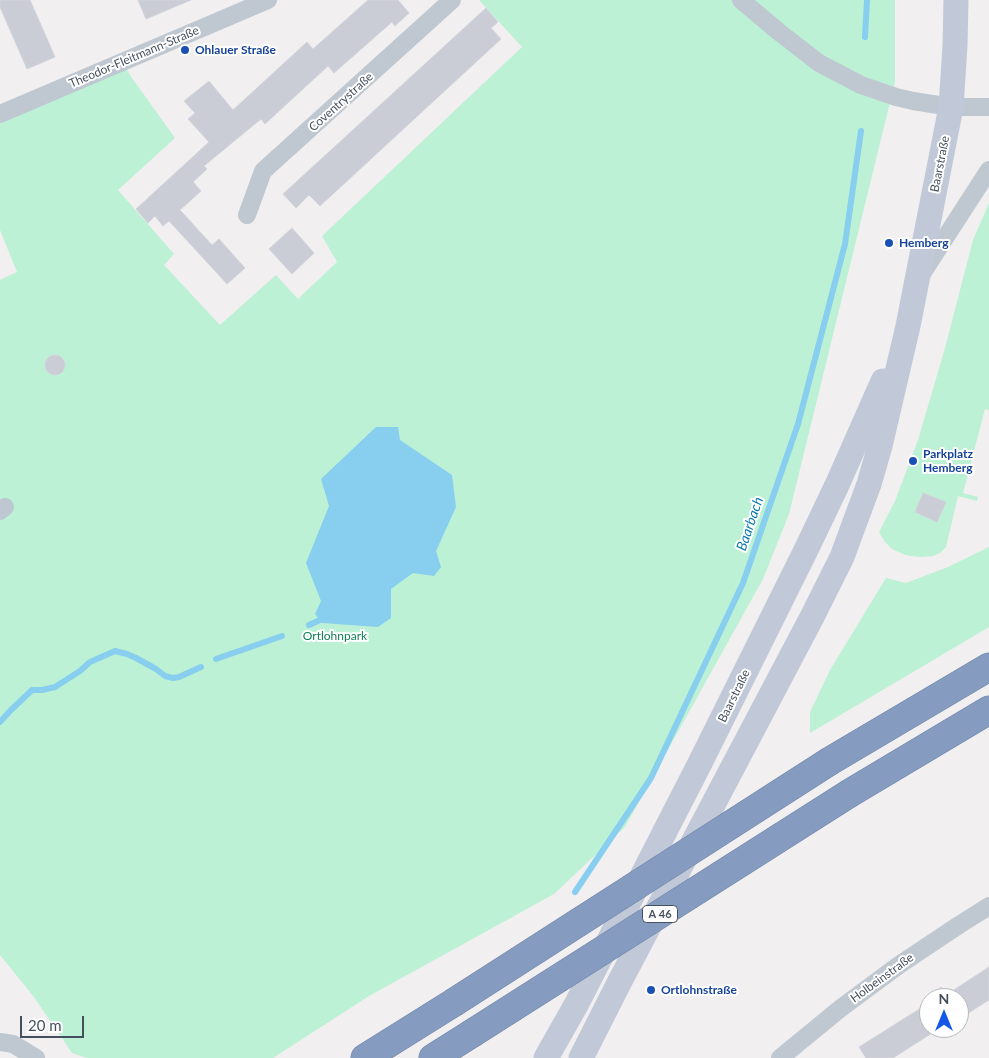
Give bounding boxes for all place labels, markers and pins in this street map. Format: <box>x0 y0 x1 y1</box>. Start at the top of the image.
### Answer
place label: Ohlauer Straße <box>195 43 276 57</box>
marker: Ohlauer Straße <box>179 44 191 56</box>
place label: Hemberg <box>899 236 948 250</box>
marker: Hemberg <box>883 237 895 249</box>
place label: Parkplatz Hemberg <box>923 447 973 475</box>
marker: Parkplatz Hemberg <box>907 455 919 467</box>
place label: Ortlohnstraße <box>661 983 737 997</box>
marker: Ortlohnstraße <box>645 984 657 996</box>

